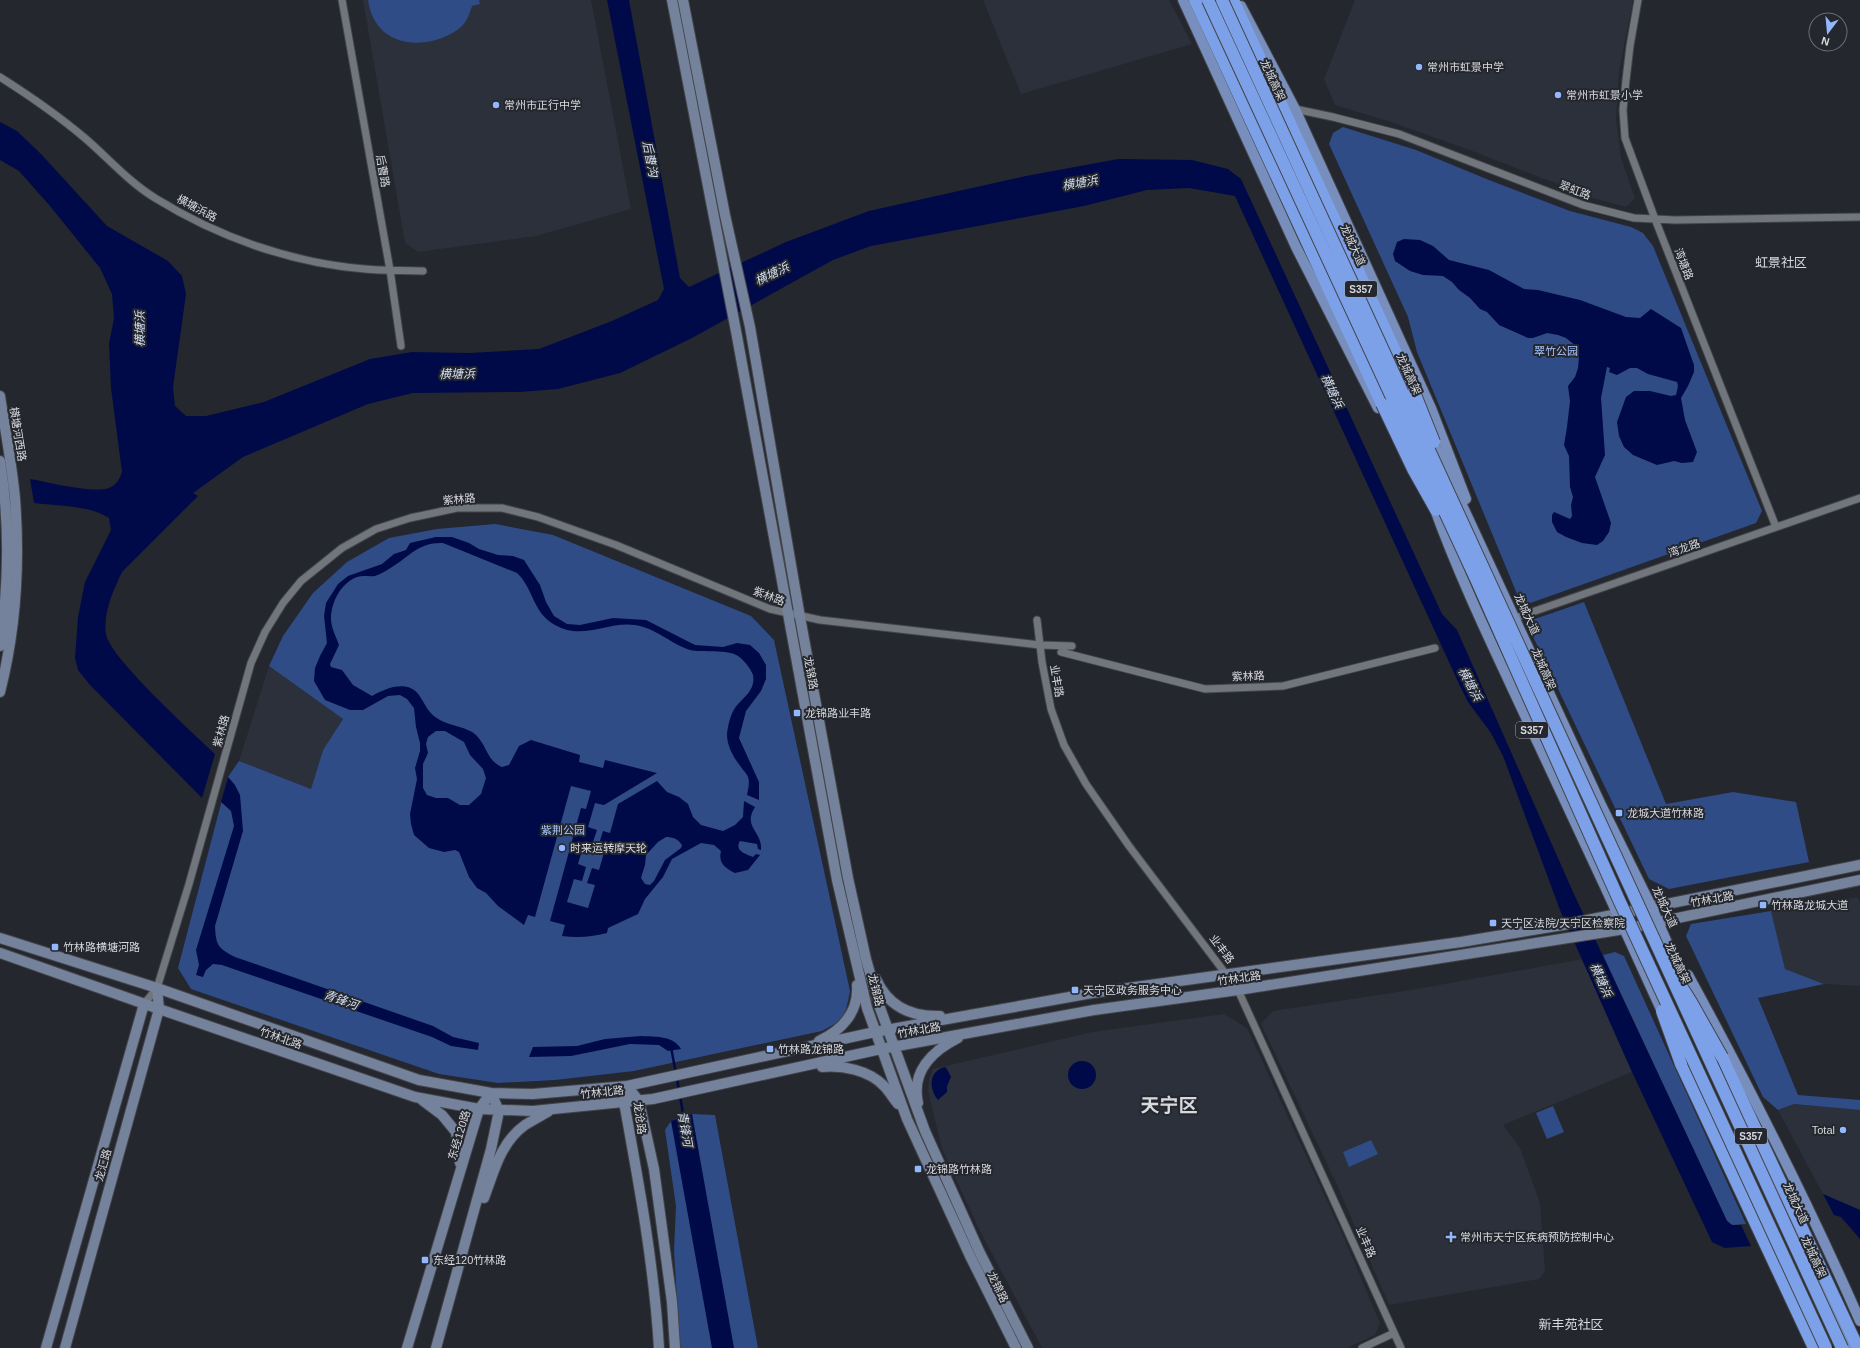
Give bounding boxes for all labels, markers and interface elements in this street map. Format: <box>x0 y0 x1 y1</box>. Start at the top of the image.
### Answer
north arrow <box>1808 12 1848 52</box>
text: N <box>1820 35 1831 48</box>
street label: 龙城高架 <box>1258 58 1288 102</box>
place label: 常州市虹景中学 <box>1427 61 1504 73</box>
marker: 常州市虹景中学 <box>1414 62 1424 72</box>
place label: 常州市虹景小学 <box>1566 89 1643 101</box>
marker: 常州市虹景小学 <box>1553 90 1563 100</box>
place label: 常州市正行中学 <box>504 99 581 111</box>
marker: 常州市正行中学 <box>491 100 501 110</box>
water label: 后曹沟 <box>640 140 661 180</box>
street label: 后曹路 <box>374 154 392 188</box>
water label: 横塘浜 <box>1061 173 1100 193</box>
street label: 翠虹路 <box>1557 179 1593 201</box>
street label: 横塘浜路 <box>175 192 219 224</box>
street label: 龙城大道 <box>1338 223 1368 267</box>
street label: 湾塘路 <box>1672 246 1696 282</box>
district label: 虹景社区 <box>1755 255 1807 270</box>
water label: 横塘浜 <box>753 259 792 288</box>
road number: S357 <box>1345 281 1377 297</box>
water label: 横塘浜 <box>133 310 147 347</box>
park label: 翠竹公园 <box>1534 345 1578 357</box>
street label: 龙城高架 <box>1394 352 1424 396</box>
water label: 横塘浜 <box>439 367 476 381</box>
water label: 横塘浜 <box>1318 372 1346 411</box>
street label: 横塘河西路 <box>8 406 28 462</box>
street label: 紫林路 <box>442 492 476 506</box>
street label: 湾龙路 <box>1666 537 1702 559</box>
street label: 紫林路 <box>751 585 787 607</box>
street label: 龙城大道 <box>1512 592 1542 636</box>
street label: 龙城高架 <box>1530 646 1558 692</box>
street label: 龙锦路 <box>802 656 820 690</box>
street label: 业丰路 <box>1048 664 1066 698</box>
water label: 横塘浜 <box>1455 665 1485 704</box>
street label: 紫林路 <box>1231 669 1265 683</box>
place label: 龙锦路业丰路 <box>805 707 871 719</box>
marker: 龙锦路业丰路 <box>792 708 802 718</box>
street label: 紫林路 <box>211 714 231 748</box>
road number: S357 <box>1516 722 1548 738</box>
place label: 龙城大道竹林路 <box>1627 807 1704 819</box>
marker: 龙城大道竹林路 <box>1614 808 1624 818</box>
park label: 紫荆公园 <box>541 824 585 836</box>
place label: 时来运转摩天轮 <box>570 842 647 854</box>
marker: 时来运转摩天轮 <box>557 843 567 853</box>
street label: 龙城大道 <box>1650 885 1680 929</box>
street label: 竹林北路 <box>1689 889 1735 909</box>
place label: 竹林路龙城大道 <box>1771 899 1848 911</box>
marker: 竹林路龙城大道 <box>1758 900 1768 910</box>
place label: 天宁区法院/天宁区检察院 <box>1501 917 1625 929</box>
marker: 天宁区法院/天宁区检察院 <box>1488 918 1498 928</box>
street label: 业丰路 <box>1207 932 1237 966</box>
place label: 竹林路横塘河路 <box>63 941 140 953</box>
street label: 龙城高架 <box>1663 941 1693 985</box>
marker: 竹林路横塘河路 <box>50 942 60 952</box>
water label: 横塘浜 <box>1587 961 1615 1000</box>
street label: 竹林北路 <box>1216 969 1262 987</box>
street label: 龙锦路 <box>866 973 886 1007</box>
place label: 天宁区政务服务中心 <box>1083 984 1182 996</box>
marker: 天宁区政务服务中心 <box>1070 985 1080 995</box>
water label: 青锋河 <box>322 988 362 1013</box>
street label: 竹林北路 <box>896 1020 942 1040</box>
street label: 竹林北路 <box>258 1025 304 1051</box>
place label: 竹林路龙锦路 <box>778 1043 844 1055</box>
marker: 竹林路龙锦路 <box>765 1044 775 1054</box>
street label: 竹林北路 <box>579 1084 625 1100</box>
district label: 天宁区 <box>1140 1095 1198 1116</box>
street label: 龙沧路 <box>632 1101 648 1135</box>
street label: 东经120路 <box>446 1109 472 1161</box>
water label: 青锋河 <box>675 1110 695 1150</box>
place label: Total <box>1812 1124 1835 1136</box>
marker: Total <box>1838 1125 1848 1135</box>
road number: S357 <box>1735 1128 1767 1144</box>
street label: 龙汇路 <box>93 1147 113 1183</box>
place label: 龙锦路竹林路 <box>926 1163 992 1175</box>
marker: 龙锦路竹林路 <box>913 1164 923 1174</box>
street label: 龙城大道 <box>1781 1181 1811 1225</box>
street label: 业丰路 <box>1354 1224 1378 1260</box>
marker: 常州市天宁区疾病预防控制中心 <box>1445 1231 1457 1243</box>
place label: 常州市天宁区疾病预防控制中心 <box>1460 1231 1614 1243</box>
street label: 龙城高架 <box>1799 1235 1829 1279</box>
place label: 东经120竹林路 <box>433 1254 506 1266</box>
marker: 东经120竹林路 <box>420 1255 430 1265</box>
street label: 龙锦路 <box>985 1270 1011 1304</box>
district label: 新丰苑社区 <box>1538 1317 1604 1332</box>

